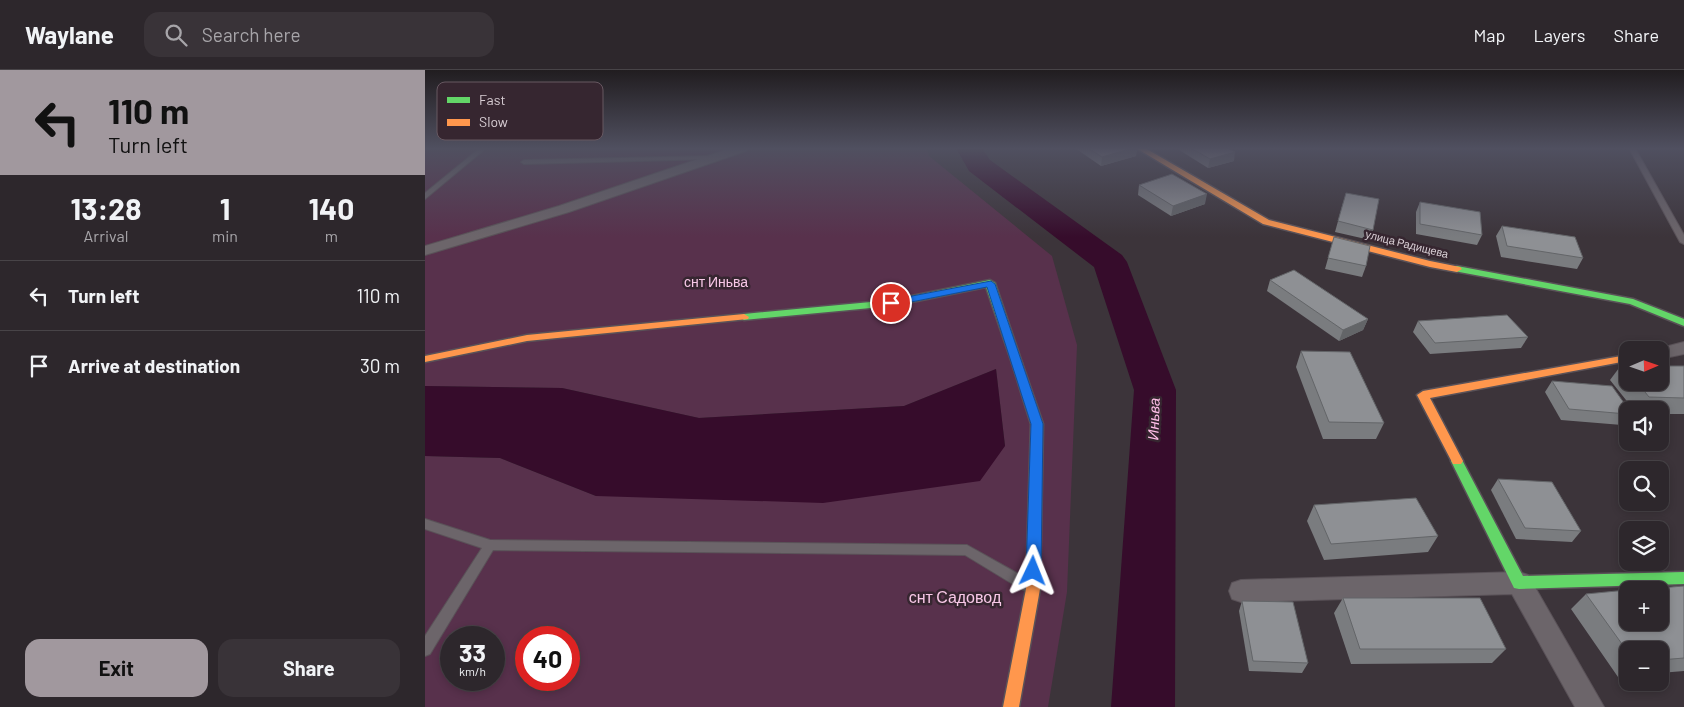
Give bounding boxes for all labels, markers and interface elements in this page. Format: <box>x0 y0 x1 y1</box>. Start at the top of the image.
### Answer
search box <box>144 12 494 57</box>
text: Waylane <box>25 20 114 49</box>
icon: search <box>162 21 190 49</box>
text: Search here <box>202 23 301 46</box>
text: Map <box>1473 24 1505 46</box>
text: Layers <box>1533 24 1586 46</box>
text: Share <box>1614 24 1659 46</box>
legend <box>437 82 603 140</box>
text: 110 m <box>108 89 189 131</box>
icon: left <box>25 90 90 155</box>
text: Fast <box>479 91 505 108</box>
text: Slow <box>479 113 508 130</box>
text: Turn left <box>108 131 188 157</box>
text: 13:28 <box>71 190 141 226</box>
text: 1 <box>220 190 230 226</box>
text: 140 <box>309 190 354 226</box>
text: Arrival <box>84 226 128 245</box>
text: min <box>212 226 238 245</box>
text: m <box>325 226 338 245</box>
street label: улица Радищева <box>1364 227 1451 260</box>
park label: снт Иньва <box>684 273 748 290</box>
icon: left <box>25 282 53 310</box>
pin <box>870 282 912 324</box>
text: Turn left <box>68 284 139 307</box>
text: 110 m <box>356 284 400 307</box>
icon: arrive <box>877 289 905 317</box>
north arrow <box>1619 341 1669 391</box>
map controls <box>1619 341 1669 691</box>
icon: arrive <box>25 352 53 380</box>
text: Arrive at destination <box>68 354 240 377</box>
text: 30 m <box>360 354 400 377</box>
water label: Иньва <box>1143 397 1163 441</box>
button: sound <box>1619 401 1669 451</box>
button: search <box>1619 461 1669 511</box>
button: layers <box>1619 521 1669 571</box>
position arrow <box>1006 544 1058 596</box>
button: + <box>1619 581 1669 631</box>
park label: снт Садовод <box>909 587 1002 606</box>
speed limit sign: 40 <box>515 626 580 691</box>
text: 33 <box>459 637 486 667</box>
button: Exit <box>25 639 208 697</box>
button: Share <box>218 639 400 697</box>
button: − <box>1619 641 1669 691</box>
text: km/h <box>459 664 486 678</box>

